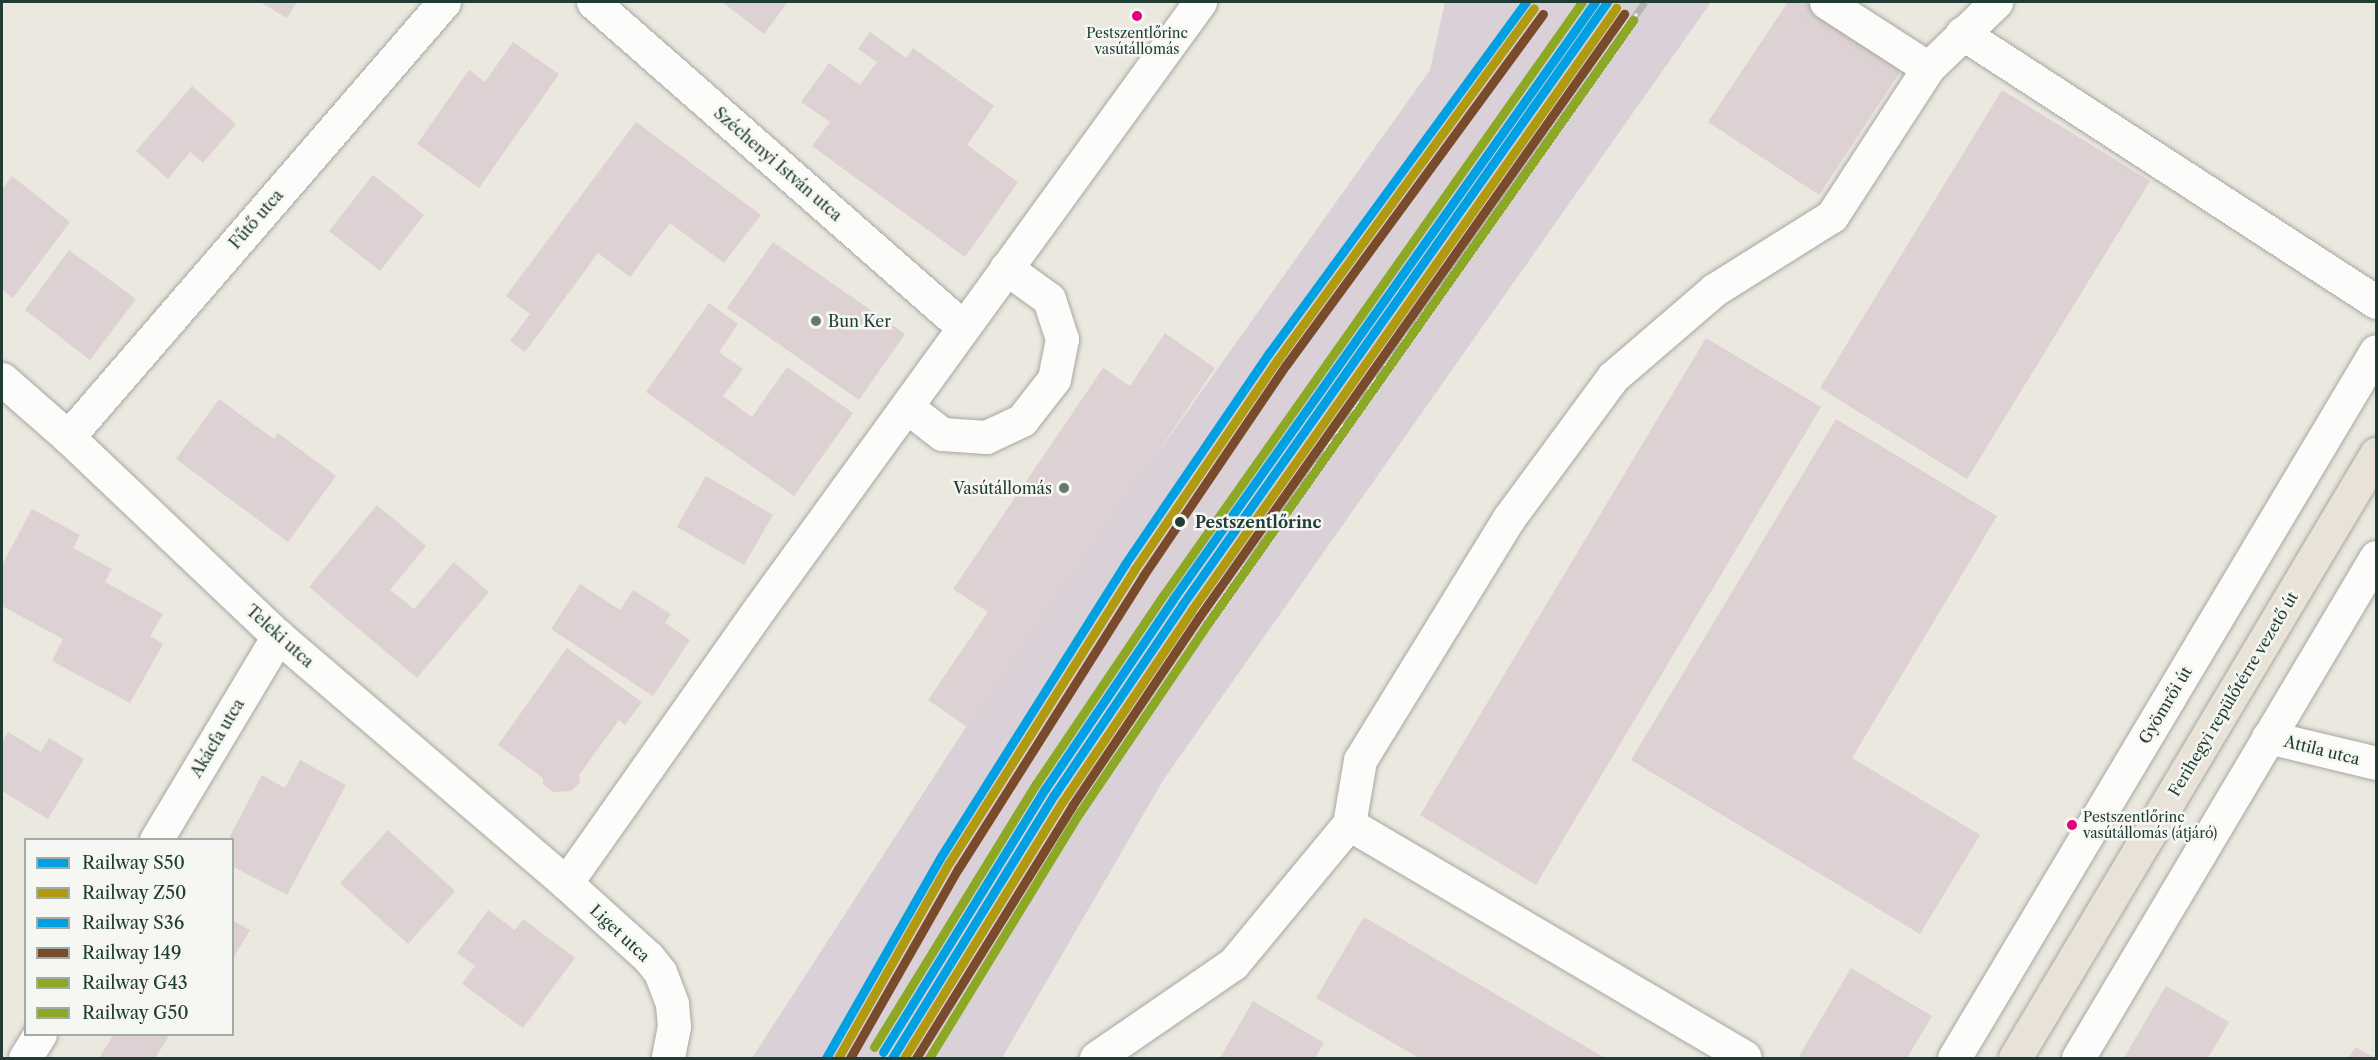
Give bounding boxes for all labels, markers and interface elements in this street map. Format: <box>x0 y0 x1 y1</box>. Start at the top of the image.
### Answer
marker: Pestszentlőrinc vasútállomás <box>1131 10 1143 22</box>
place label: Pestszentlőrinc vasútállomás <box>1086 25 1188 57</box>
street label: Széchenyi István utca <box>710 103 846 225</box>
street label: Fűtő utca <box>225 186 287 252</box>
place label: Bun Ker <box>828 311 891 331</box>
marker: Bun Ker <box>809 314 823 328</box>
place label: Vasútállomás <box>953 478 1052 498</box>
marker: Vasútállomás <box>1057 481 1071 495</box>
marker: Pestszentlőrinc <box>1170 512 1190 532</box>
place label: Pestszentlőrinc <box>1195 512 1321 532</box>
street label: Ferihegyi repülőtérre vezető út <box>2164 588 2302 800</box>
street label: Teleki utca <box>242 601 318 671</box>
street label: Gyömrői út <box>2134 663 2196 747</box>
street label: Akácfa utca <box>186 695 248 781</box>
street label: Attila utca <box>2282 731 2362 769</box>
place label: Pestszentlőrinc vasútállomás (átjáró) <box>2083 809 2217 842</box>
marker: Pestszentlőrinc vasútállomás (átjáró) <box>2066 819 2078 831</box>
legend <box>24 838 234 1036</box>
text: Railway S50 <box>82 852 185 874</box>
text: Railway Z50 <box>82 882 186 904</box>
street label: Liget utca <box>586 900 654 966</box>
text: Railway S36 <box>82 912 184 934</box>
text: Railway 149 <box>82 942 182 964</box>
text: Railway G43 <box>82 972 188 994</box>
text: Railway G50 <box>82 1002 189 1024</box>

